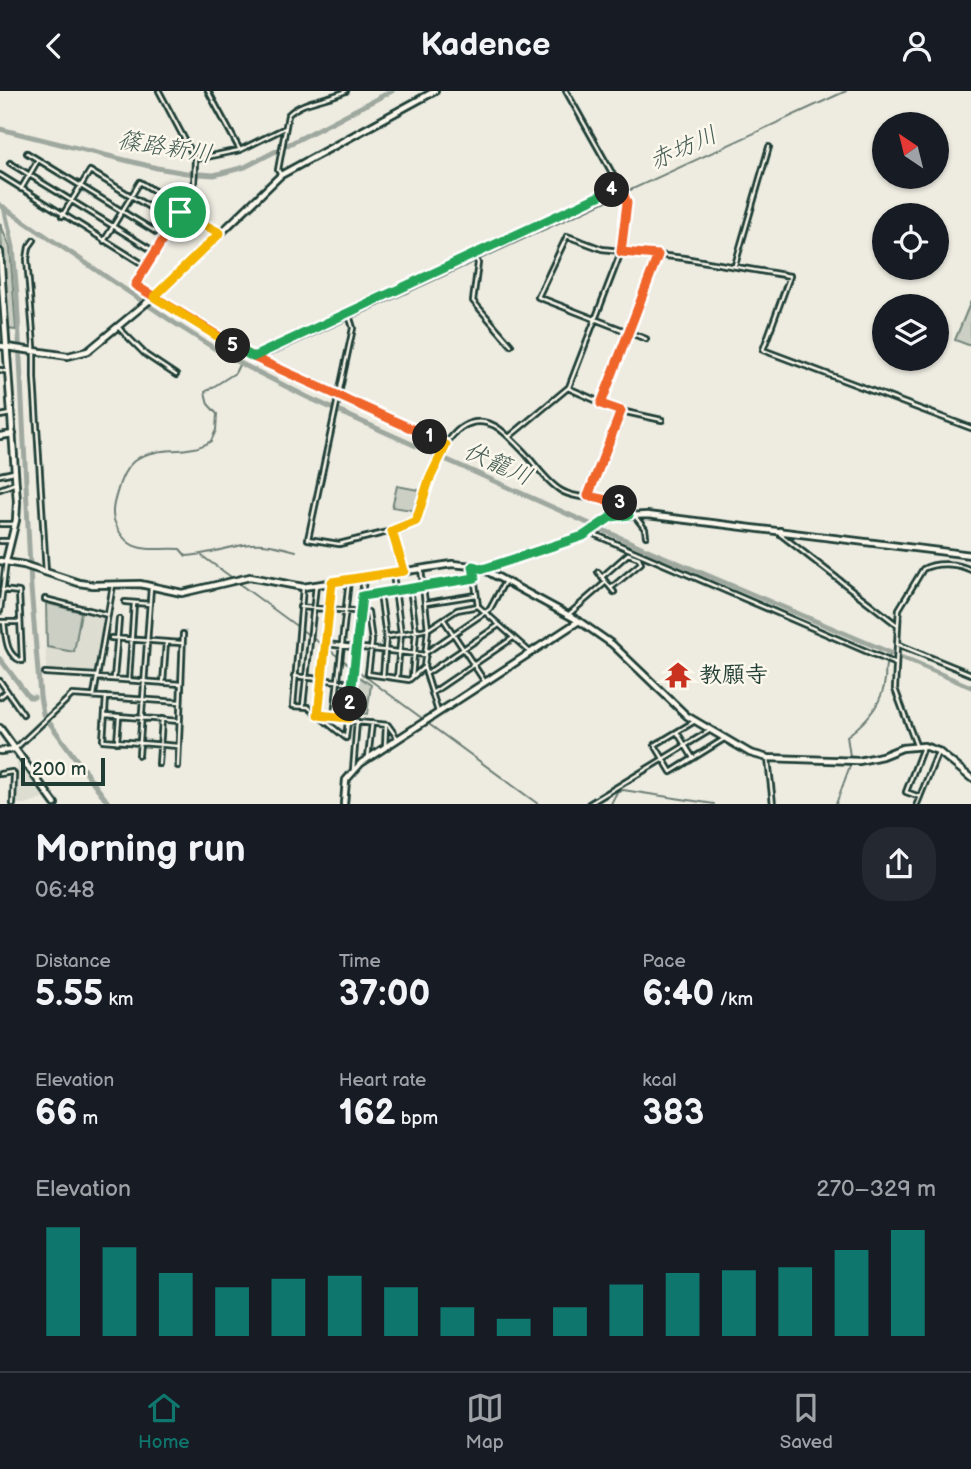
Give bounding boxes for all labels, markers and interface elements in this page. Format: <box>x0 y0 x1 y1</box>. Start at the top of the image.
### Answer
text: Kadence <box>421 26 550 65</box>
icon: back <box>35 27 73 65</box>
icon: person <box>898 27 936 65</box>
north arrow <box>872 112 948 189</box>
map controls <box>872 112 949 371</box>
water label: 赤坊川 <box>644 120 722 176</box>
water label: 篠路新川 <box>115 125 215 169</box>
pin: 4 <box>594 173 630 207</box>
text: 4 <box>606 178 617 201</box>
pin <box>150 182 210 242</box>
icon: arrive <box>161 193 199 231</box>
button: locate <box>872 203 949 280</box>
button: layers <box>872 294 949 371</box>
pin: 5 <box>216 329 250 363</box>
text: 5 <box>227 334 238 357</box>
pin: 1 <box>412 419 448 455</box>
text: 1 <box>426 425 434 448</box>
water label: 伏籠川 <box>459 436 537 492</box>
pin: 3 <box>602 485 638 521</box>
text: 3 <box>614 491 625 514</box>
temple icon: 教願寺 <box>663 660 693 690</box>
place label: 教願寺 <box>699 661 768 689</box>
pin: 2 <box>332 687 368 721</box>
text: 2 <box>344 692 355 715</box>
scale bar <box>21 755 105 787</box>
text: 200 m <box>32 758 86 781</box>
text: Morning run <box>35 827 246 872</box>
button: share <box>862 827 936 901</box>
text: 06:48 <box>35 876 95 904</box>
text: Distance <box>35 950 111 973</box>
text: Time <box>339 950 381 973</box>
text: Pace <box>642 950 686 973</box>
text: 5.55 <box>35 973 103 1016</box>
text: 37:00 <box>339 973 430 1016</box>
text: 6:40 <box>642 973 714 1016</box>
text: km <box>103 988 133 1011</box>
text: /km <box>714 988 753 1011</box>
text: Elevation <box>35 1069 114 1092</box>
text: Heart rate <box>339 1069 426 1092</box>
text: kcal <box>642 1069 676 1092</box>
text: 66 <box>35 1092 77 1135</box>
text: 162 <box>339 1092 396 1135</box>
text: 383 <box>642 1092 704 1135</box>
text: m <box>77 1107 98 1130</box>
text: bpm <box>396 1107 438 1130</box>
text: Elevation <box>35 1175 131 1203</box>
text: 270–329 m <box>816 1175 936 1203</box>
tab: Home <box>138 1389 190 1454</box>
tab: Map <box>466 1389 504 1454</box>
tab: Saved <box>780 1389 833 1454</box>

